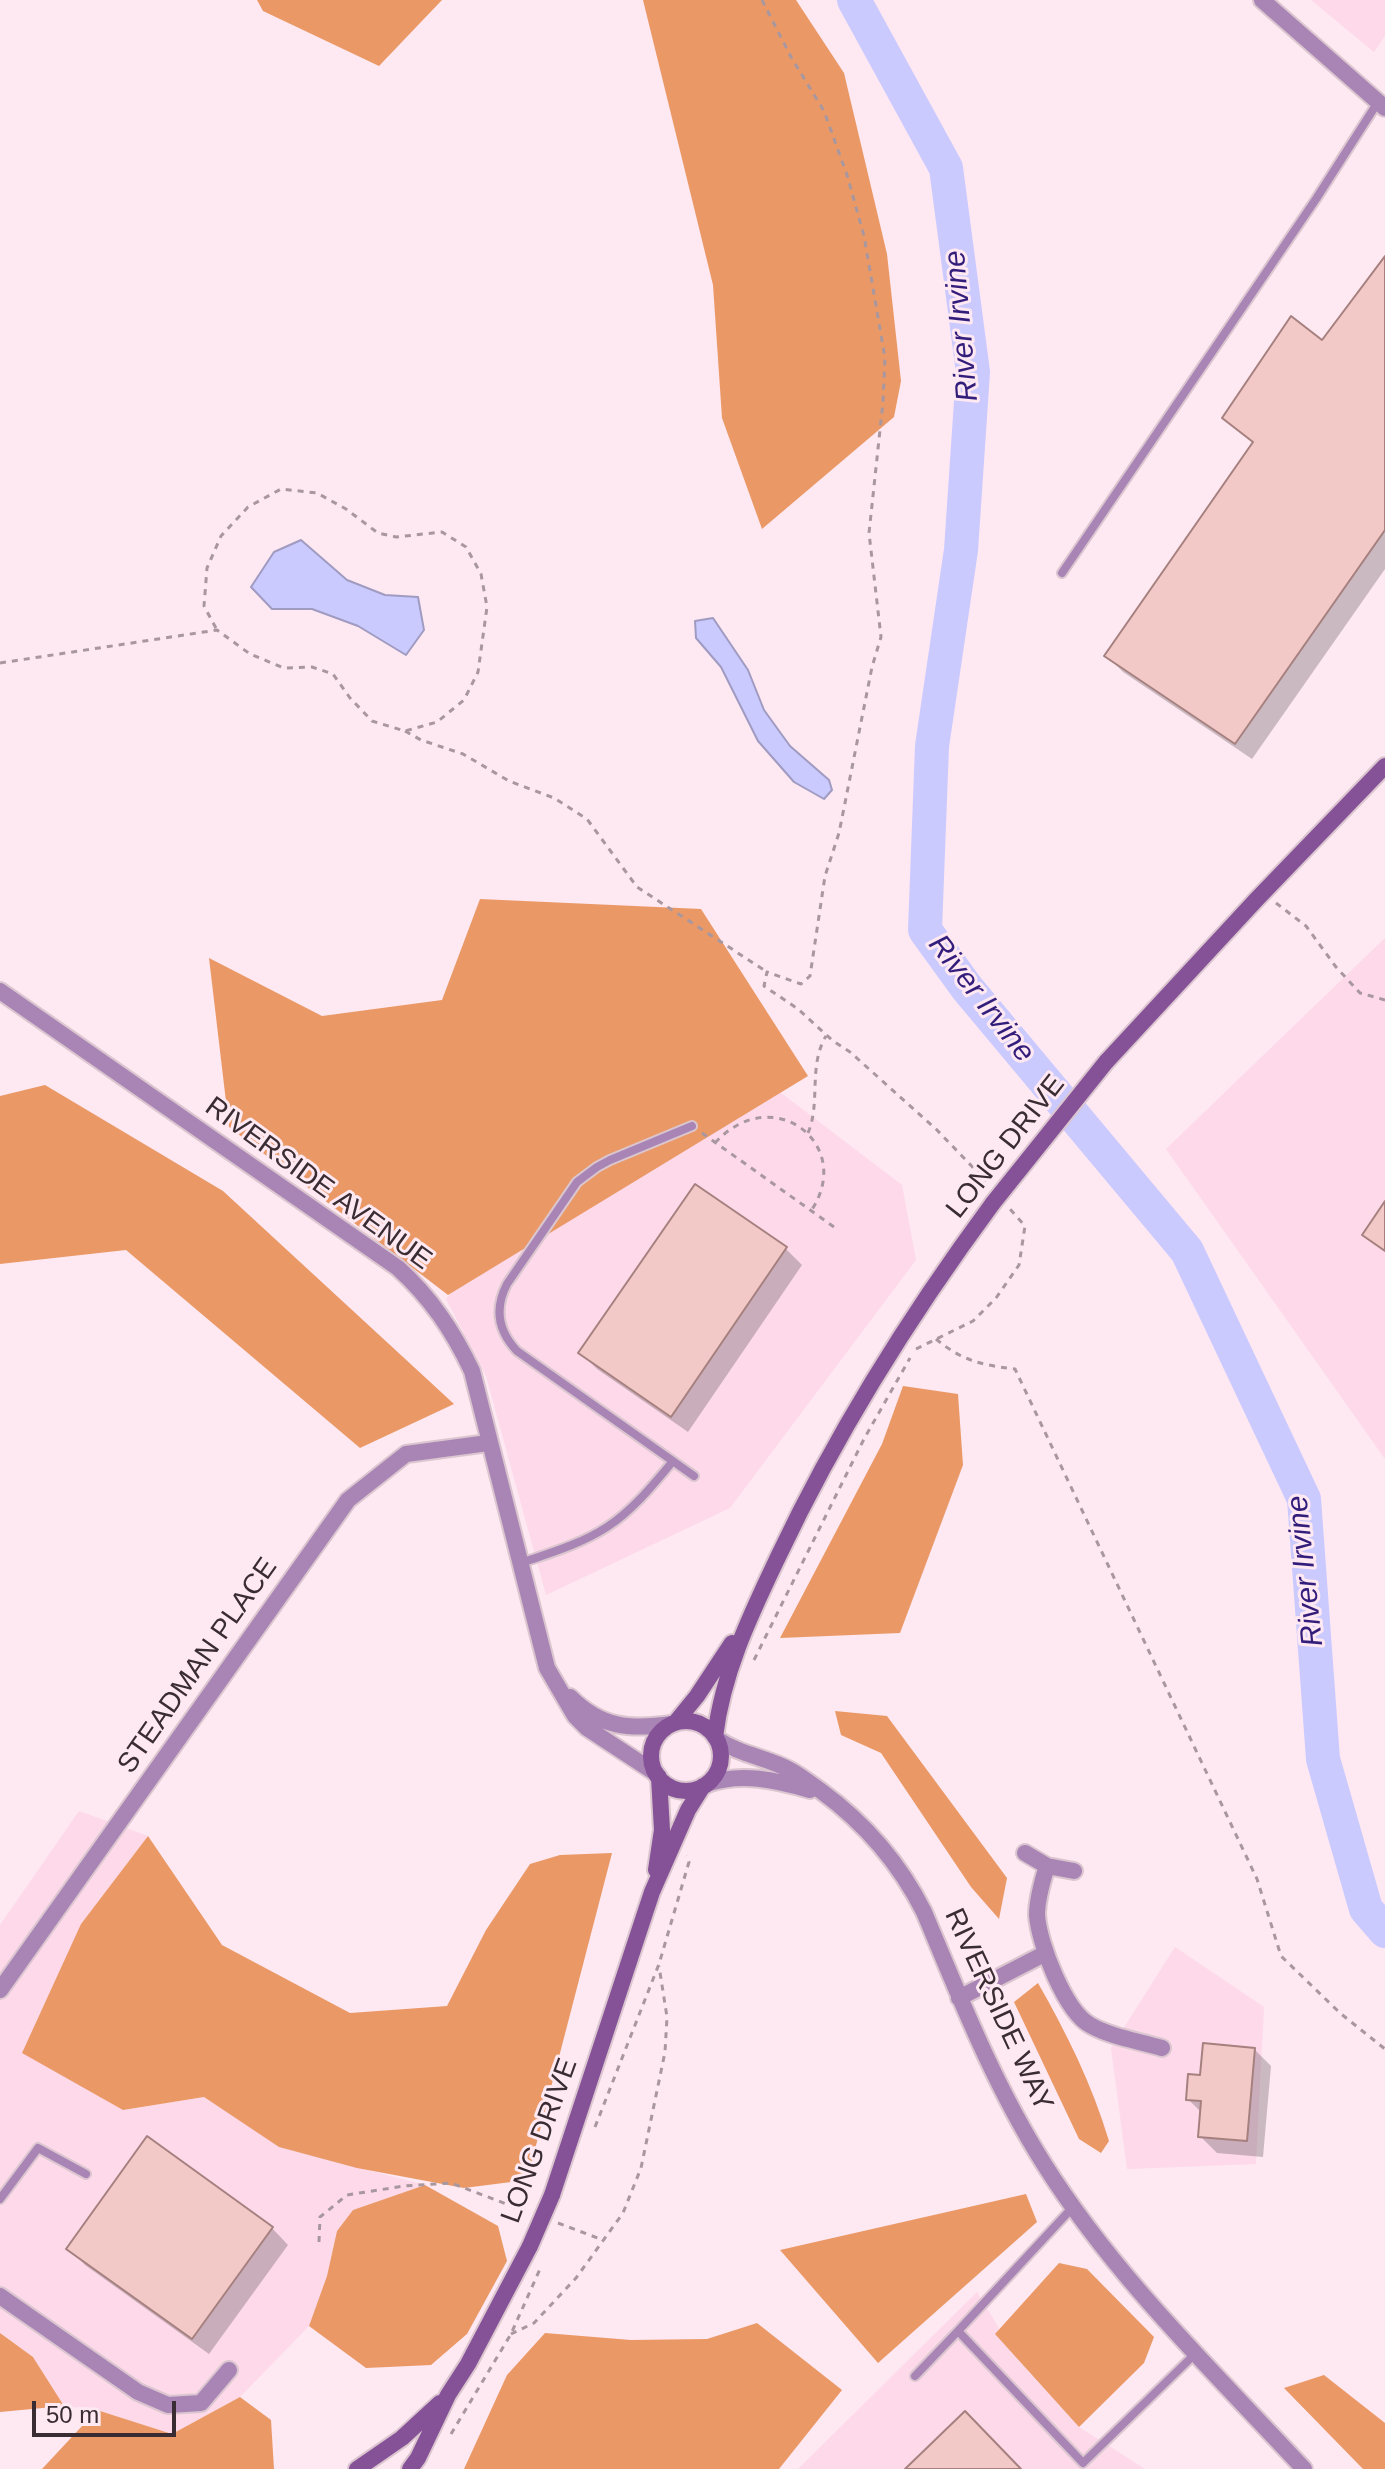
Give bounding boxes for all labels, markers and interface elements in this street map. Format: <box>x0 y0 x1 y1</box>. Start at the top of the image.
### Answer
water label: River Irvine <box>937 249 987 403</box>
water label: River Irvine <box>920 928 1042 1070</box>
street label: LONG DRIVE <box>940 1069 1072 1225</box>
street label: RIVERSIDE AVENUE <box>198 1091 438 1277</box>
water label: River Irvine <box>1280 1494 1332 1648</box>
street label: STEADMAN PLACE <box>111 1552 285 1780</box>
street label: RIVERSIDE WAY <box>936 1903 1060 2117</box>
street label: LONG DRIVE <box>495 2054 585 2228</box>
scale bar <box>36 2385 180 2435</box>
text: 50 m <box>46 2401 99 2428</box>

